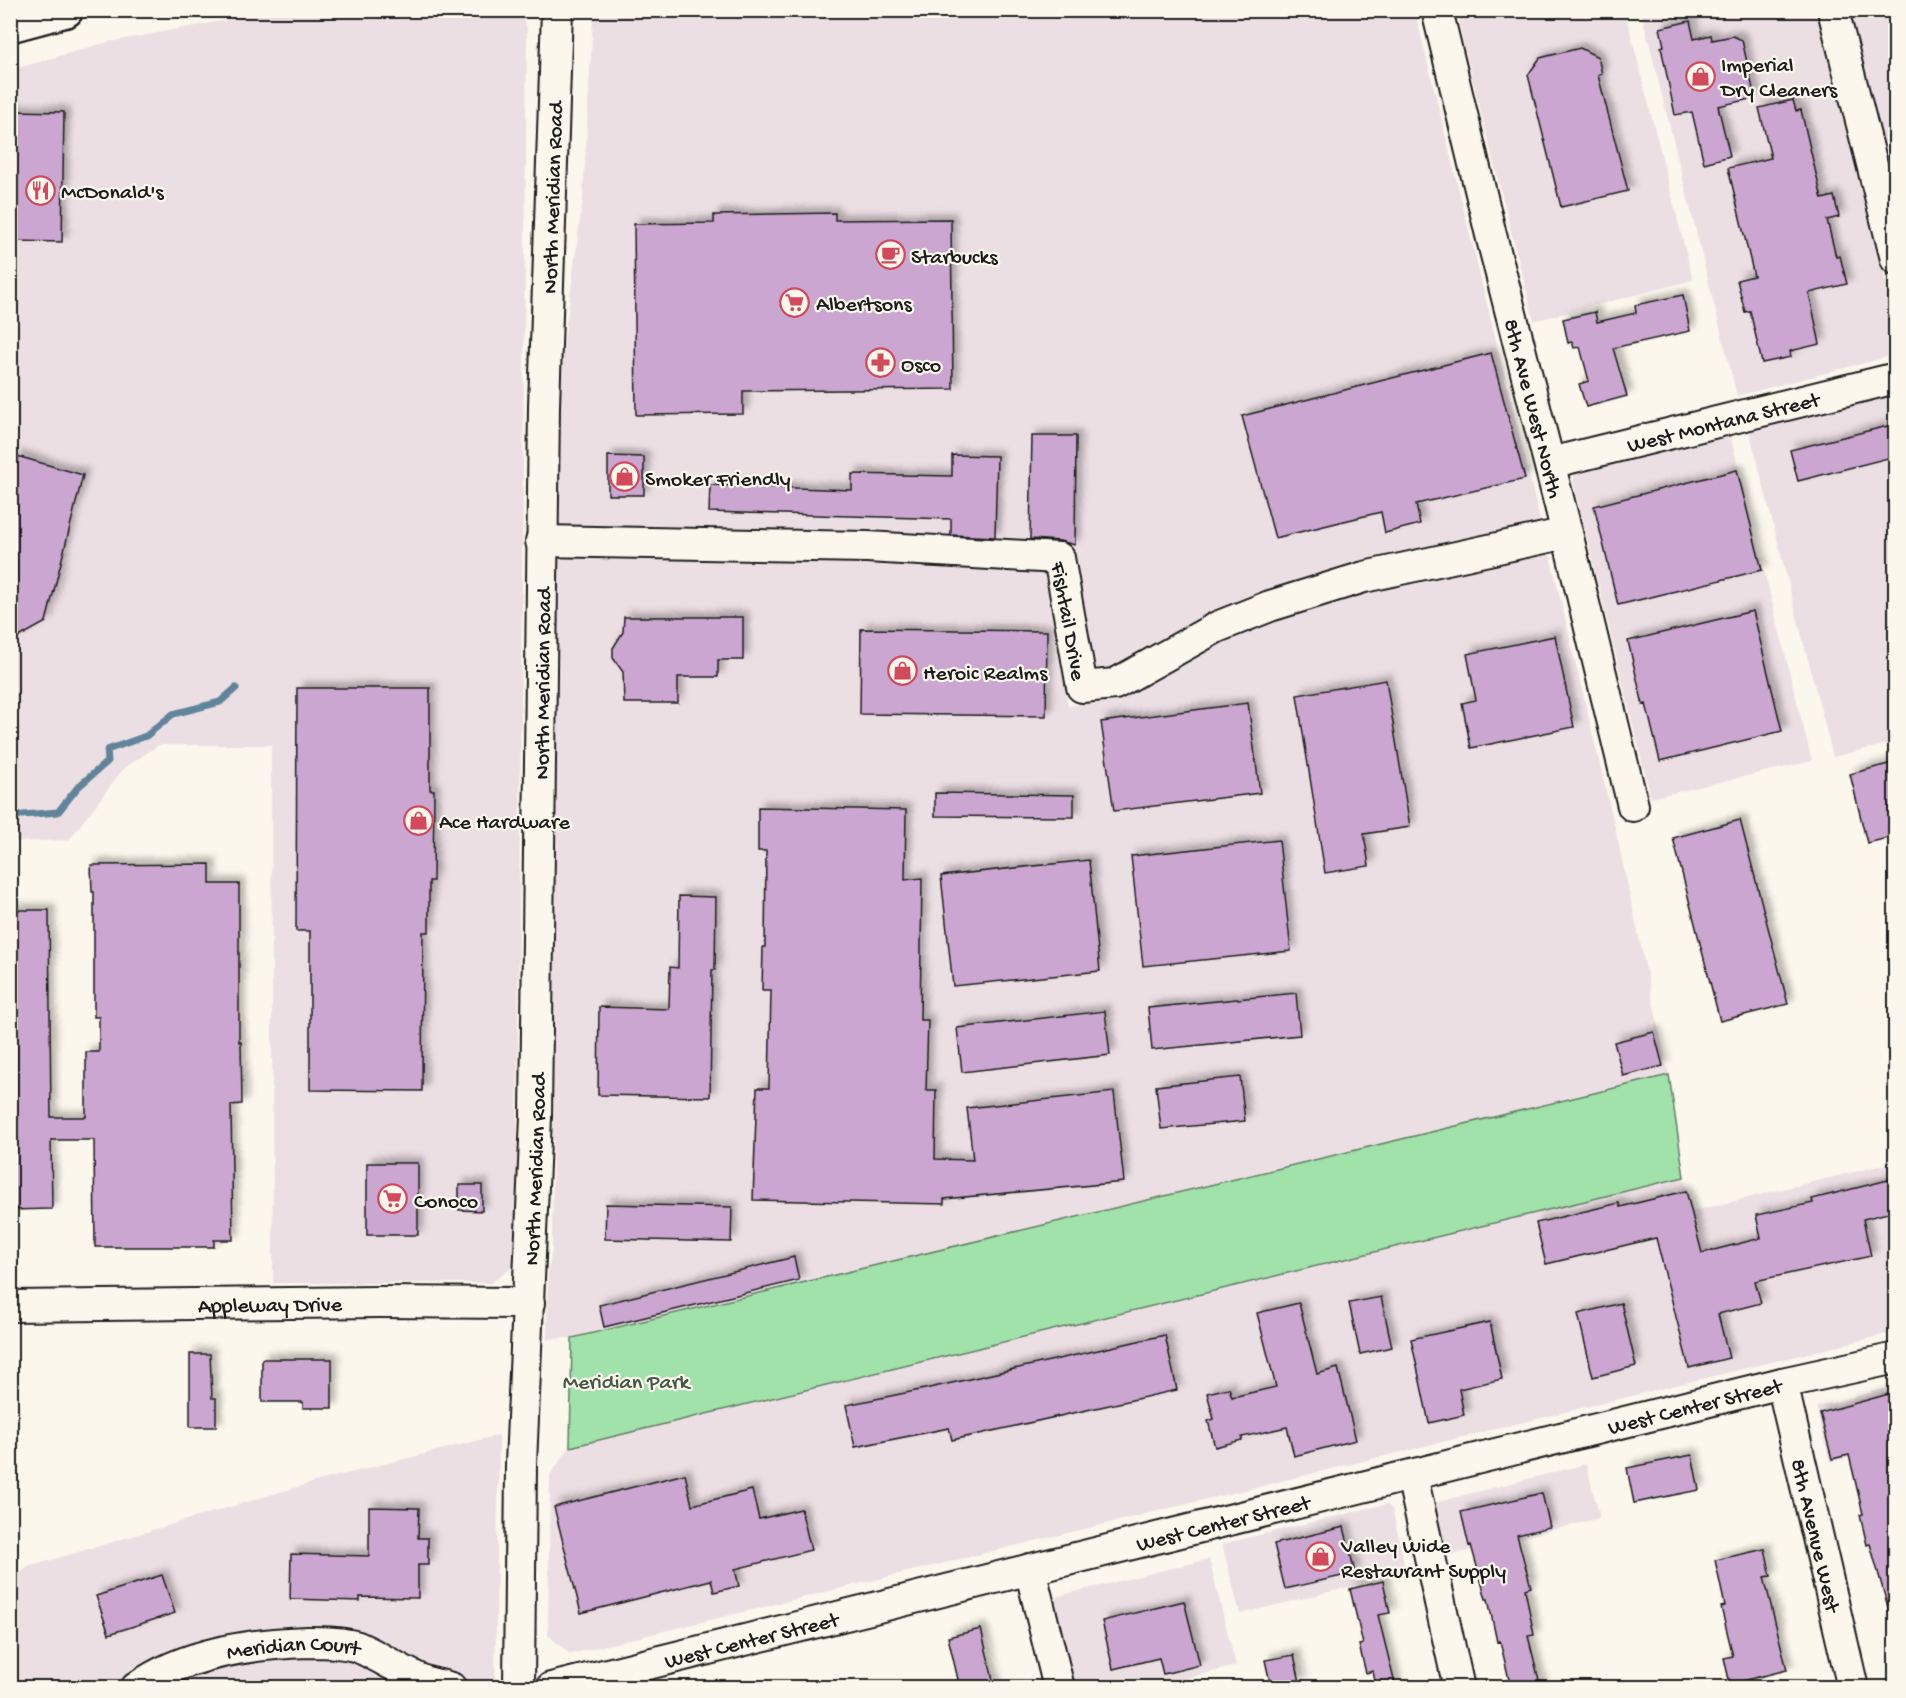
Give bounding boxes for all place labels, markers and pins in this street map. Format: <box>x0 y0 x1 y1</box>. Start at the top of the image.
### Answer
place label: Imperial Dry Cleaners <box>1719 54 1838 105</box>
shop icon: Imperial Dry Cleaners <box>1684 60 1716 92</box>
restaurant icon: McDonald's <box>24 174 56 206</box>
place label: McDonald's <box>61 181 164 207</box>
cafe icon: Starbucks <box>874 239 906 271</box>
place label: Starbucks <box>911 246 998 272</box>
supermarket icon: Albertsons <box>779 286 811 318</box>
place label: Albertsons <box>816 293 913 319</box>
pharmacy icon: Osco <box>864 347 896 379</box>
place label: Osco <box>901 354 941 380</box>
shop icon: Smoker Friendly <box>608 461 640 493</box>
place label: Smoker Friendly <box>645 468 791 494</box>
shop icon: Heroic Realms <box>886 655 918 687</box>
place label: Heroic Realms <box>923 662 1048 688</box>
shop icon: Ace Hardware <box>402 804 434 836</box>
place label: Ace Hardware <box>439 811 571 837</box>
supermarket icon: Conoco <box>377 1183 409 1215</box>
place label: Conoco <box>414 1190 478 1216</box>
place label: Valley Wide Restaurant Supply <box>1340 1535 1506 1586</box>
shop icon: Valley Wide Restaurant Supply <box>1304 1541 1336 1573</box>

